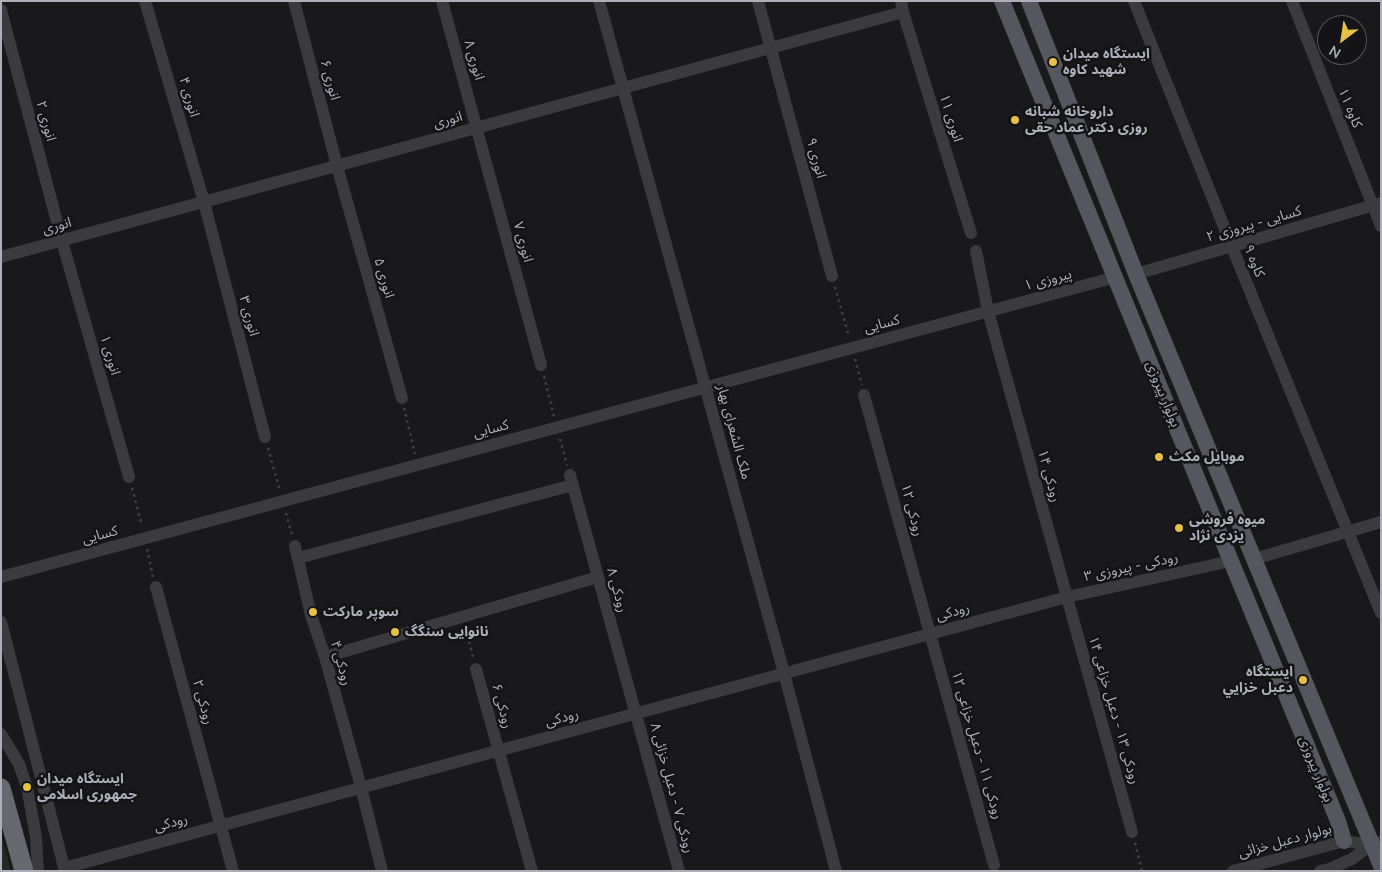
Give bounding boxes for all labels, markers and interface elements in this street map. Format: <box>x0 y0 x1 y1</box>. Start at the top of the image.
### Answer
north arrow <box>1317 15 1367 65</box>
street label: انوری ۸ <box>460 38 488 82</box>
text: N <box>1326 42 1344 62</box>
place label: ایستگاه میدان شهید کاوه <box>1063 46 1150 78</box>
marker: ایستگاه میدان شهید کاوه <box>1047 56 1059 68</box>
street label: انوری ۶ <box>317 58 343 102</box>
street label: انوری ۴ <box>175 75 203 119</box>
street label: کاوه ۱۱ <box>1334 86 1366 130</box>
street label: انوری ۱۱ <box>936 92 966 144</box>
street label: انوری ۲ <box>33 99 59 143</box>
place label: داروخانه شبانه روزی دکتر عماد حقی <box>1025 104 1148 136</box>
street label: انوری <box>432 108 464 132</box>
marker: داروخانه شبانه روزی دکتر عماد حقی <box>1009 114 1021 126</box>
street label: انوری ۹ <box>803 136 829 180</box>
street label: کسایی - پیروزی ۲ <box>1204 202 1304 246</box>
street label: انوری <box>41 214 73 238</box>
street label: انوری ۷ <box>510 220 536 264</box>
street label: کاوه ۹ <box>1240 242 1268 280</box>
street label: انوری ۵ <box>370 256 398 300</box>
street label: پیروزی ۱ <box>1022 266 1074 294</box>
street label: انوری ۳ <box>236 294 262 338</box>
street label: کسایی <box>862 311 902 337</box>
street label: انوری ۱ <box>96 333 124 377</box>
street label: بولوار پیروزی <box>1142 359 1184 429</box>
street label: ملک الشعرای بهار <box>713 383 755 481</box>
street label: کسایی <box>471 416 511 442</box>
street label: رودکی ۱۴ <box>1034 448 1064 504</box>
place label: موبایل مکث <box>1169 449 1245 465</box>
marker: موبایل مکث <box>1153 451 1165 463</box>
street label: رودکی ۱۲ <box>897 482 927 538</box>
place label: میوه فروشی یزدی نژاد <box>1189 512 1265 544</box>
street label: کسایی <box>80 522 120 548</box>
marker: میوه فروشی یزدی نژاد <box>1173 522 1185 534</box>
street label: رودکی - پیروزی ۳ <box>1082 549 1180 585</box>
street label: رودکی ۸ <box>603 566 631 614</box>
street label: رودکی <box>934 599 972 625</box>
place label: سوپر مارکت <box>323 604 399 620</box>
marker: سوپر مارکت <box>307 606 319 618</box>
place label: نانوایی سنگگ <box>405 624 489 640</box>
marker: نانوایی سنگگ <box>389 626 401 638</box>
street label: رودکی ۱۳ - دعبل خزاعی ۱۴ <box>1085 634 1143 786</box>
street label: رودکی ۴ <box>327 639 355 687</box>
place label: ايستگاه دعبل خزايي <box>1223 664 1293 696</box>
street label: رودکی ۱۱ - دعبل خزاعی ۱۲ <box>948 669 1006 821</box>
marker: ايستگاه دعبل خزايي <box>1297 674 1309 686</box>
street label: رودکی ۲ <box>189 678 217 726</box>
street label: رودکی ۶ <box>488 682 516 730</box>
street label: رودکی <box>543 705 581 731</box>
street label: رودکی ۷ - دعبل خزائی ۸ <box>647 721 697 855</box>
street label: بولوار پیروزی <box>1295 734 1337 804</box>
place label: ایستگاه میدان جمهوری اسلامی <box>37 771 137 804</box>
marker: ایستگاه میدان جمهوری اسلامی <box>21 781 33 793</box>
street label: رودکی <box>152 810 190 836</box>
street label: بولوار دعبل خزائی <box>1236 820 1334 862</box>

